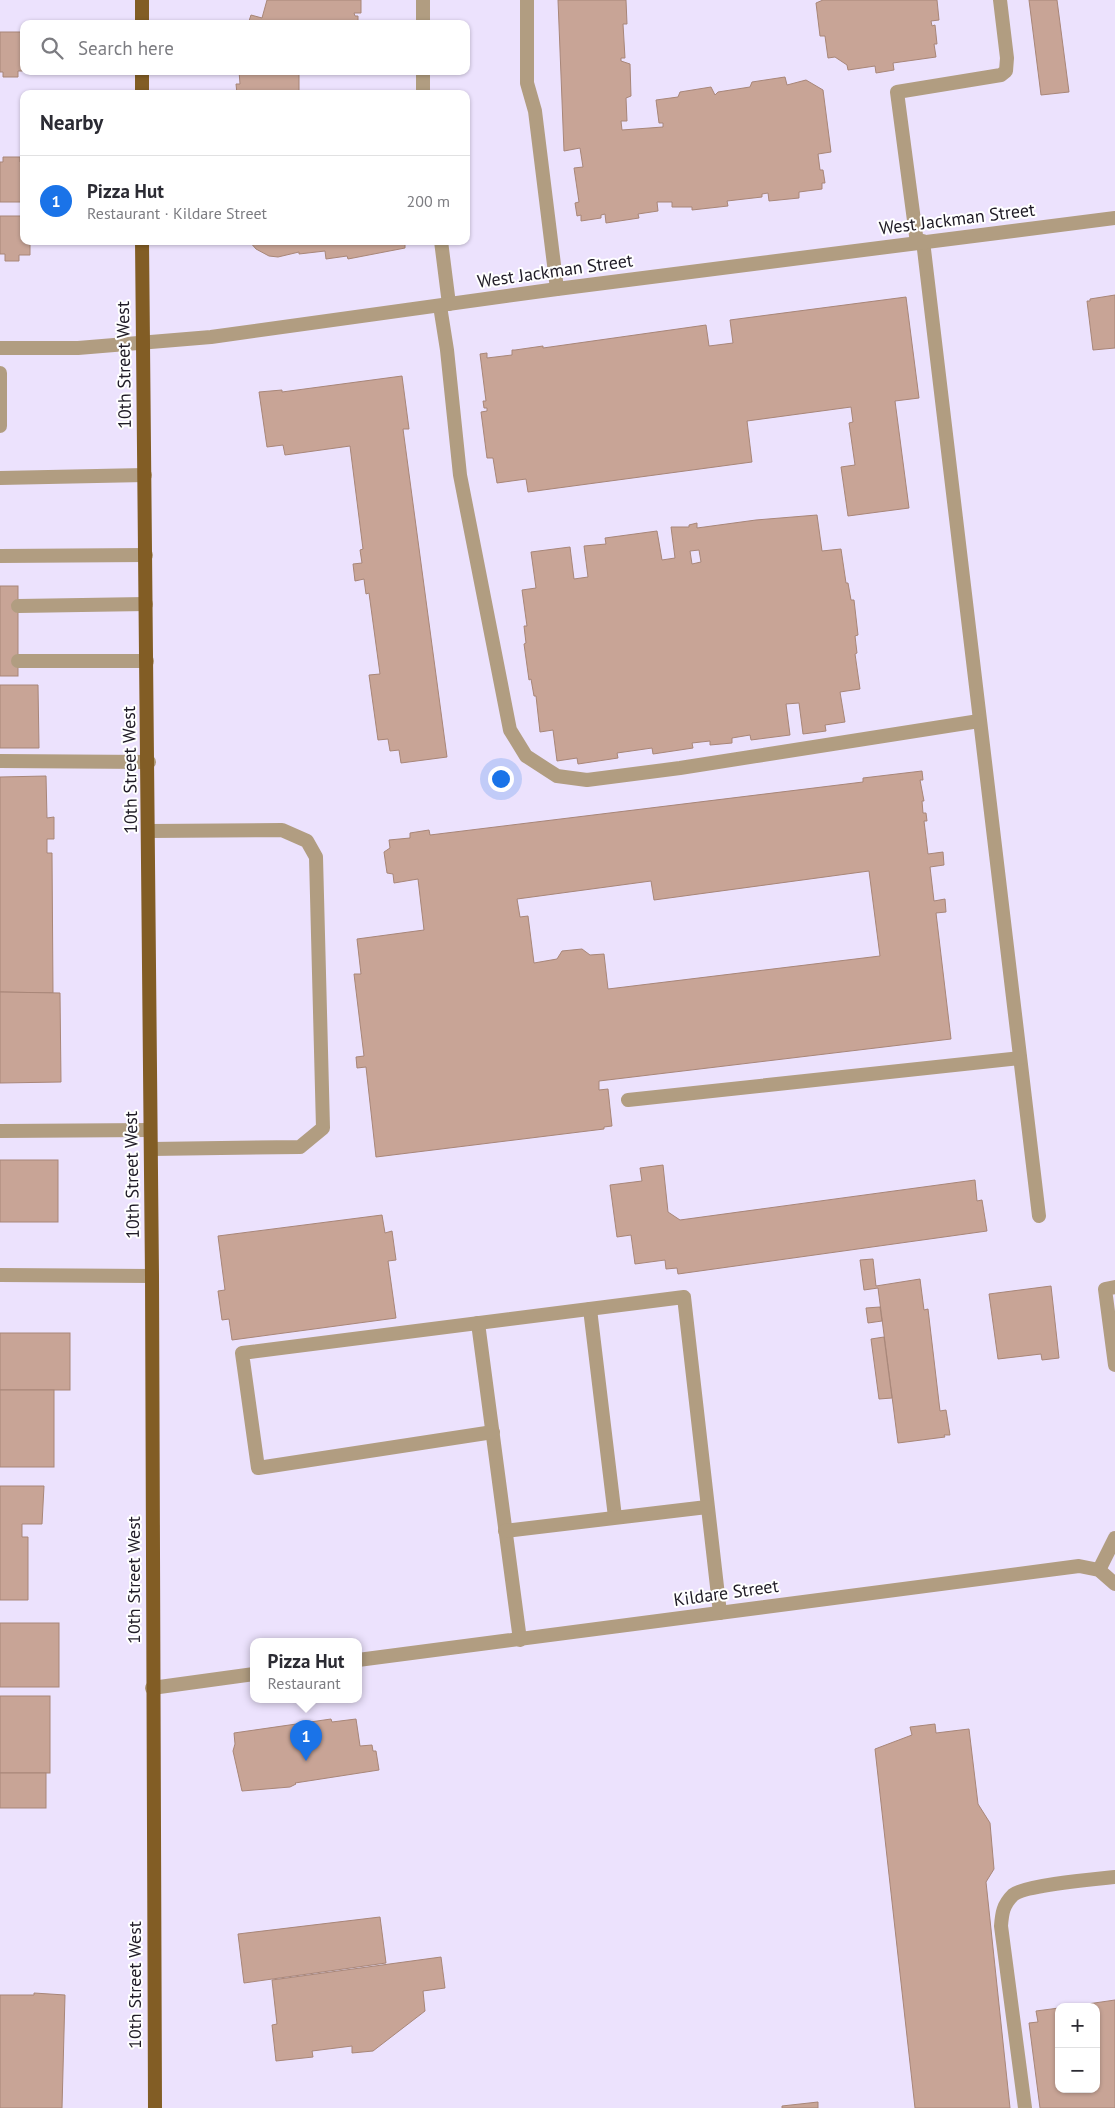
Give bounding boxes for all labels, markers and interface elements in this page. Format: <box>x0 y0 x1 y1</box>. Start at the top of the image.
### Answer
search box <box>20 20 470 75</box>
icon: search <box>38 34 66 62</box>
text: Search here <box>78 36 174 60</box>
text: Nearby <box>40 109 103 136</box>
text: Pizza Hut <box>87 179 164 203</box>
text: 1 <box>51 191 61 211</box>
text: 200 m <box>407 191 450 211</box>
street label: West Jackman Street <box>878 198 1036 239</box>
text: Restaurant · Kildare Street <box>87 203 267 223</box>
street label: West Jackman Street <box>476 248 634 293</box>
street label: 10th Street West <box>111 301 136 429</box>
street label: 10th Street West <box>117 706 142 834</box>
your location <box>488 766 514 792</box>
street label: 10th Street West <box>119 1111 144 1239</box>
street label: 10th Street West <box>122 1516 145 1644</box>
street label: Kildare Street <box>672 1574 780 1611</box>
popup <box>250 1638 362 1703</box>
text: Pizza Hut <box>268 1649 344 1673</box>
text: Restaurant <box>268 1673 341 1693</box>
pin: 1 <box>290 1720 322 1761</box>
street label: 10th Street West <box>123 1921 146 2049</box>
map controls <box>1055 2003 1100 2093</box>
button: + <box>1055 2003 1100 2048</box>
button: − <box>1055 2048 1100 2093</box>

